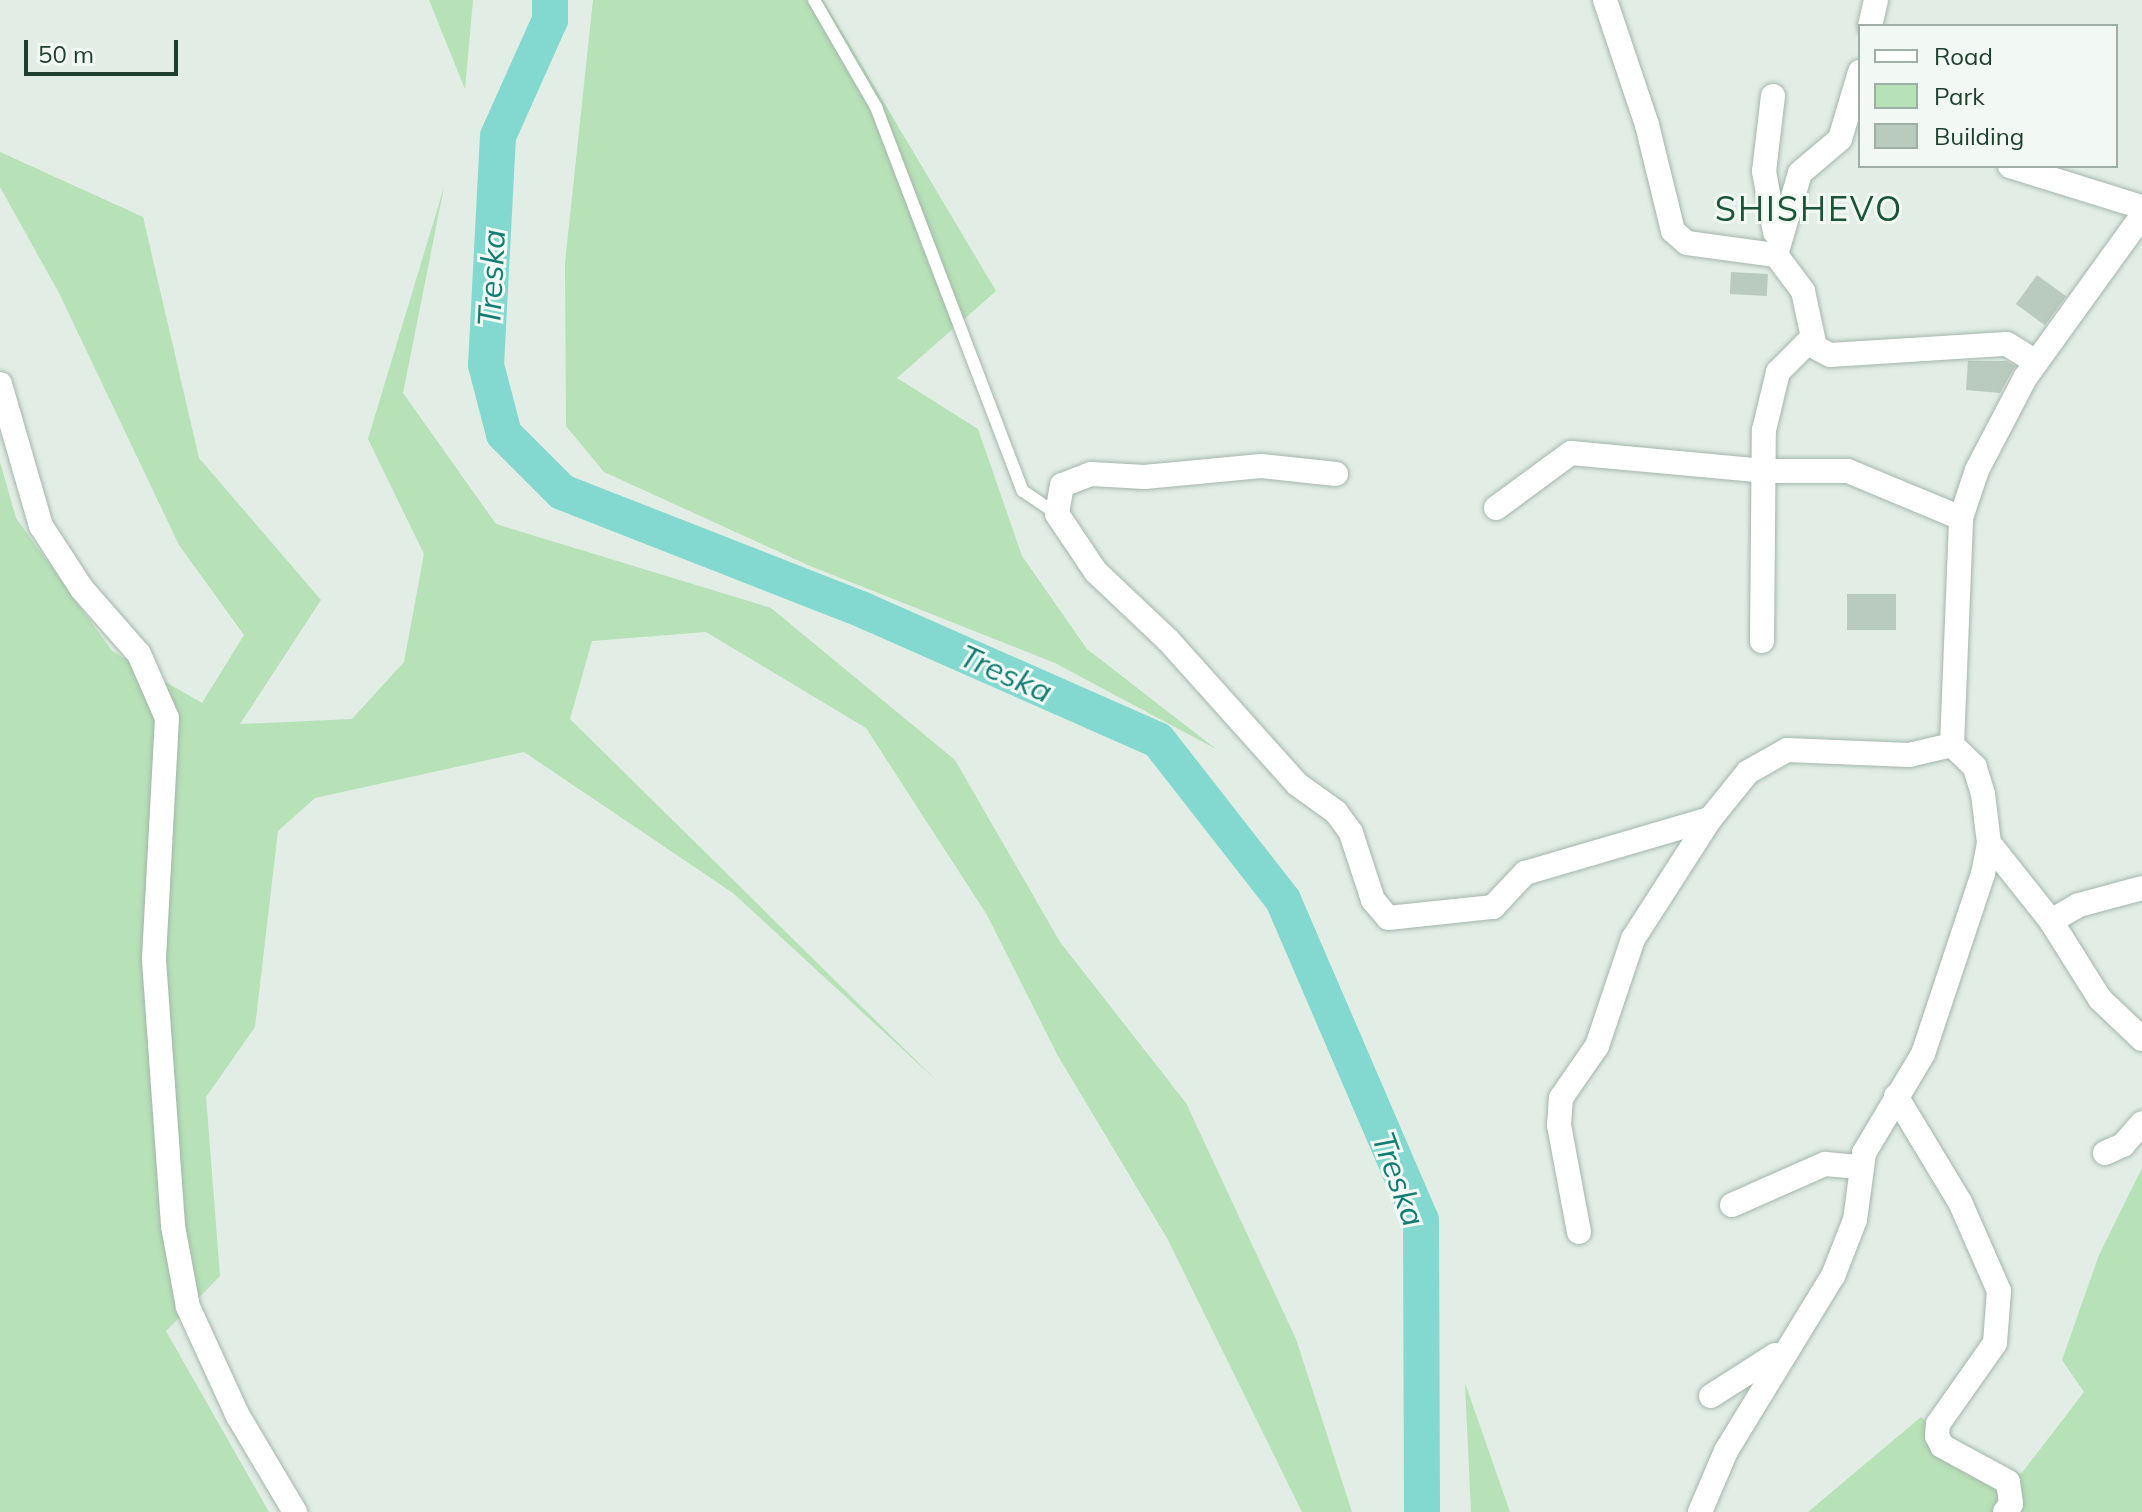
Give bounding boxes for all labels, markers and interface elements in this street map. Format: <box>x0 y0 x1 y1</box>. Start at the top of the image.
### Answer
scale bar <box>28 24 182 74</box>
legend <box>1858 24 2118 168</box>
text: 50 m <box>38 39 94 69</box>
text: Road <box>1934 41 1993 71</box>
text: Park <box>1934 81 1985 111</box>
text: Building <box>1934 121 2024 151</box>
district label: SHISHEVO <box>1715 189 1903 229</box>
water label: Treska <box>469 229 513 327</box>
water label: Treska <box>954 636 1058 710</box>
water label: Treska <box>1364 1127 1434 1231</box>

